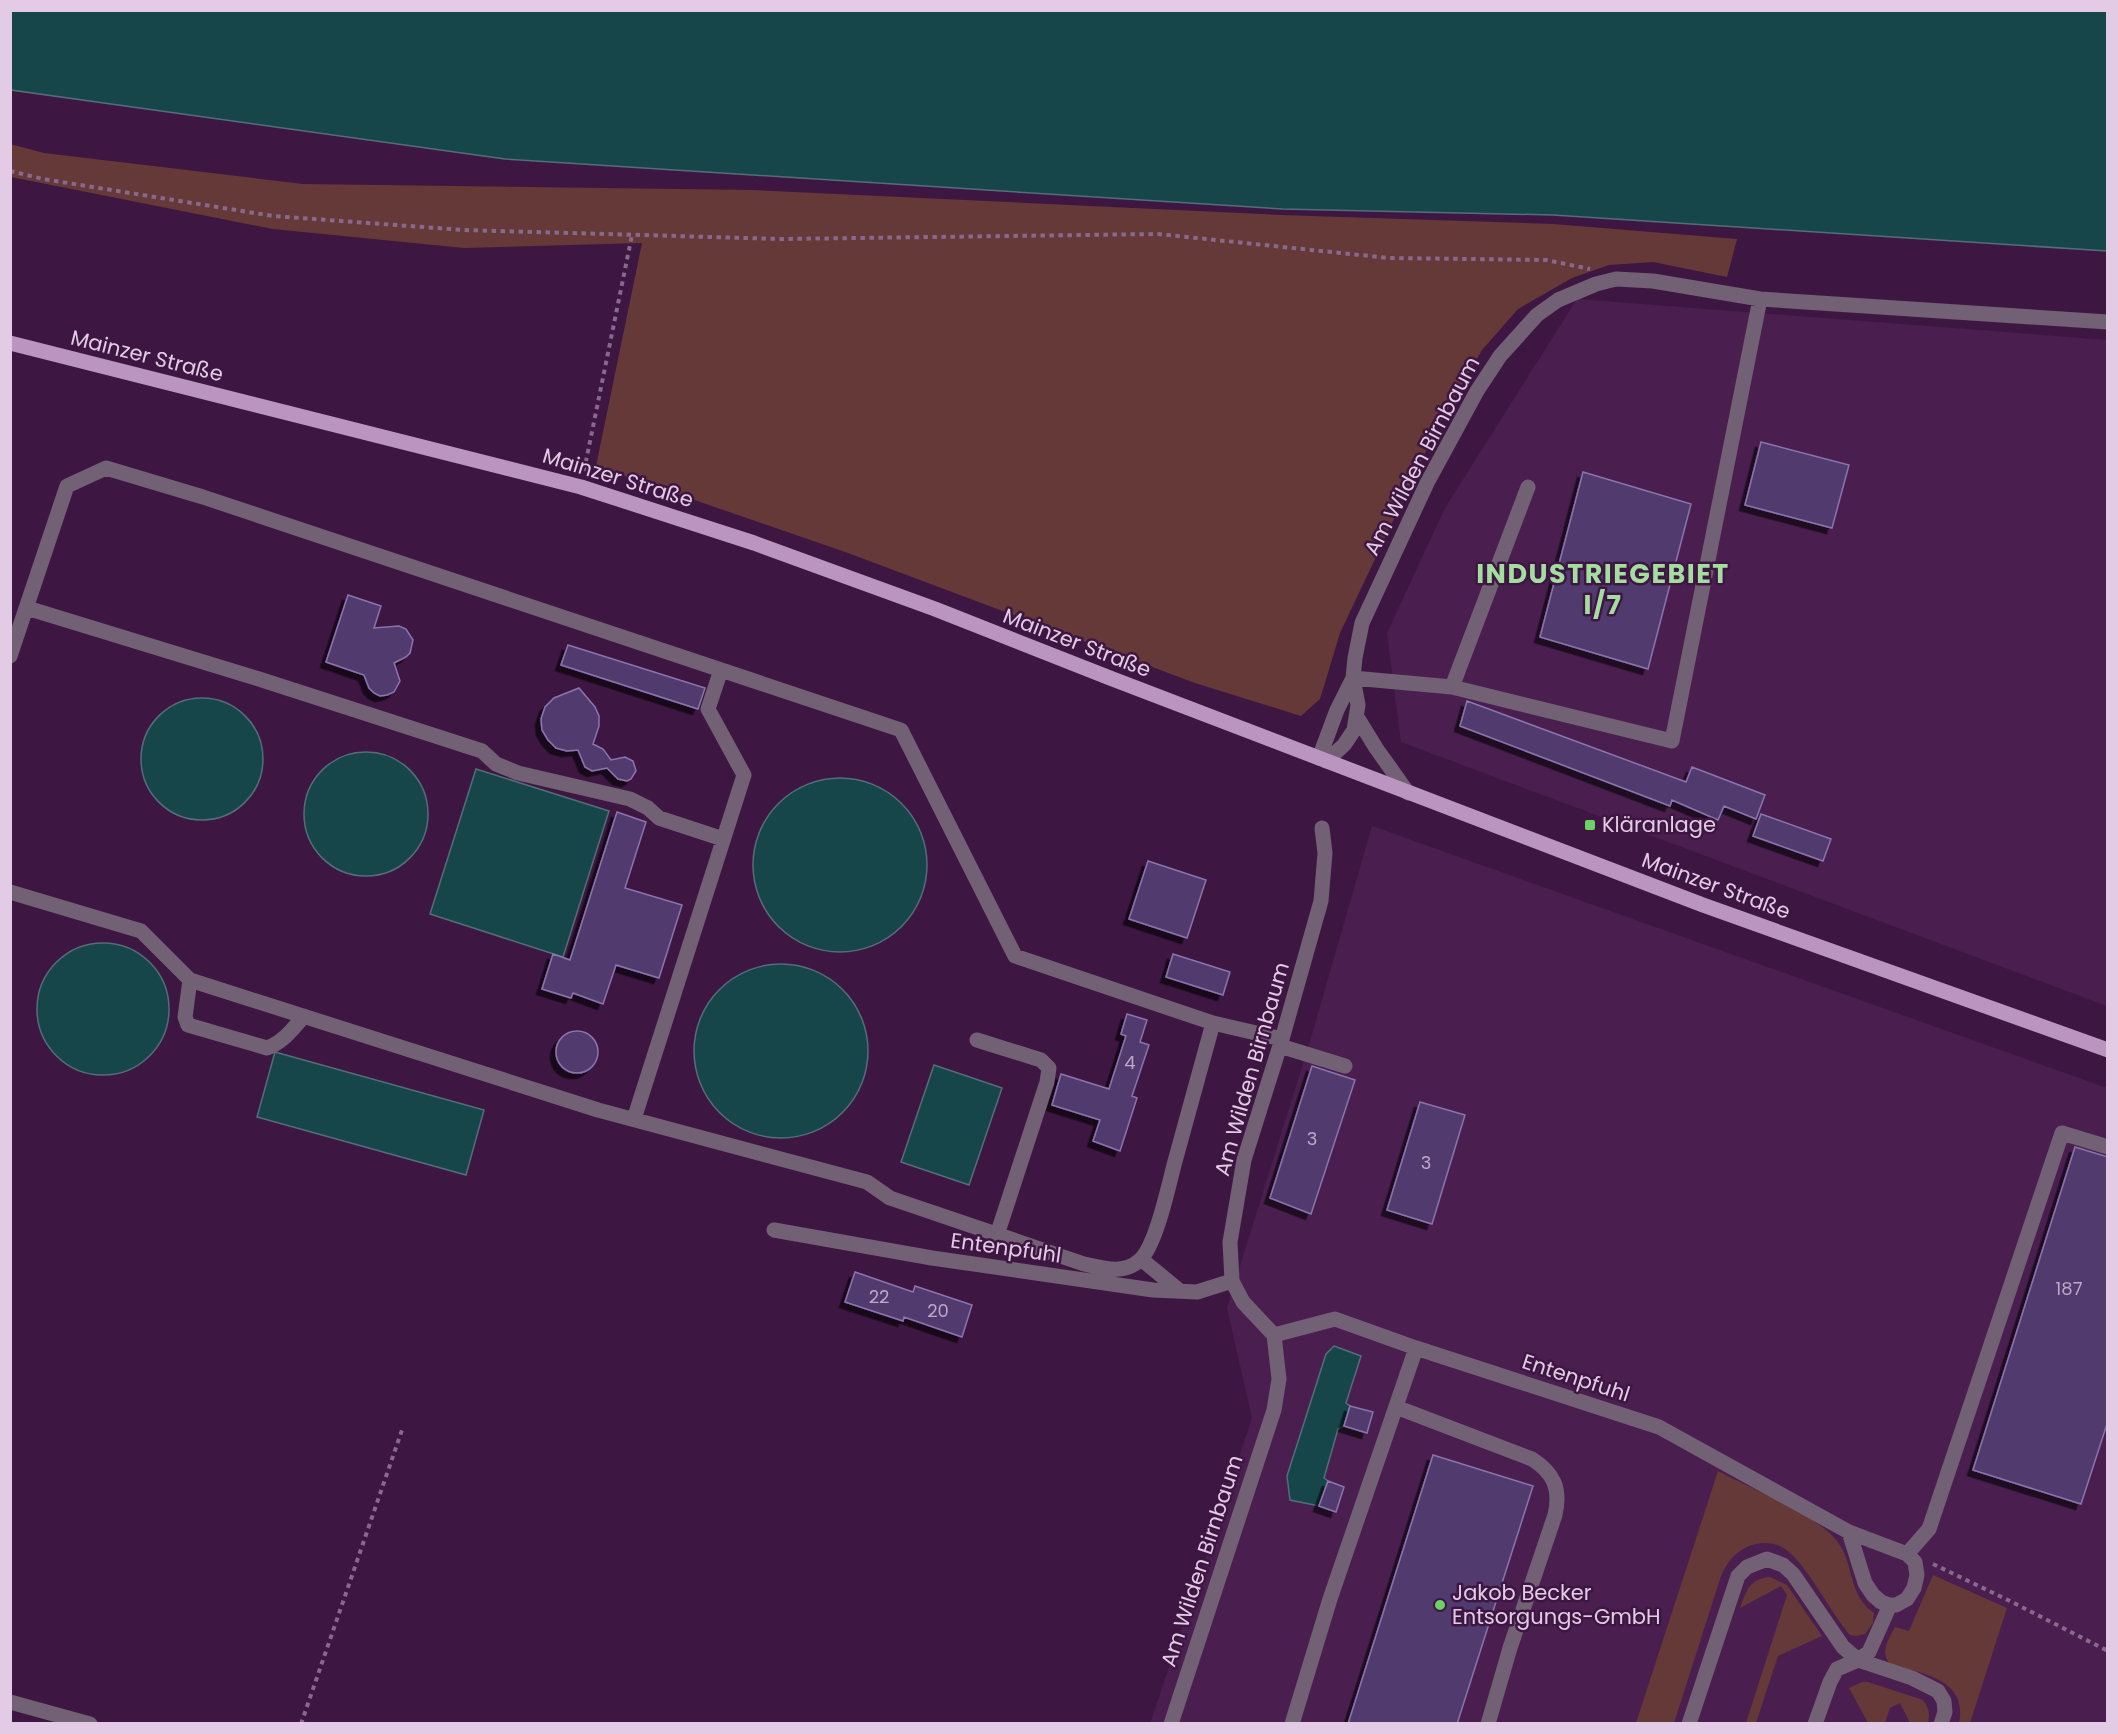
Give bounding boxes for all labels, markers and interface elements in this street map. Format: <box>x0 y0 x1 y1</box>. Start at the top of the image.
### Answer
street label: Mainzer Straße <box>68 323 226 388</box>
street label: Am Wilden Birnbaum <box>1357 351 1486 560</box>
street label: Mainzer Straße <box>539 441 697 514</box>
district label: INDUSTRIEGEBIET I/7 <box>1476 555 1730 623</box>
street label: Mainzer Straße <box>999 601 1155 684</box>
place label: Kläranlage <box>1602 810 1716 839</box>
marker: Kläranlage <box>1583 818 1597 832</box>
street label: Mainzer Straße <box>1638 845 1795 926</box>
street label: Am Wilden Birnbaum <box>1207 959 1296 1179</box>
house number: 4 <box>1124 1050 1136 1075</box>
house number: 3 <box>1307 1126 1317 1151</box>
house number: 3 <box>1421 1150 1431 1175</box>
street label: Entenpfuhl <box>949 1225 1063 1270</box>
house number: 187 <box>2056 1276 2083 1301</box>
house number: 22 <box>869 1284 889 1309</box>
house number: 20 <box>927 1298 949 1323</box>
street label: Entenpfuhl <box>1519 1347 1634 1409</box>
street label: Am Wilden Birnbaum <box>1154 1451 1250 1671</box>
place label: Jakob Becker Entsorgungs-GmbH <box>1452 1578 1661 1631</box>
marker: Jakob Becker Entsorgungs-GmbH <box>1433 1598 1447 1612</box>

